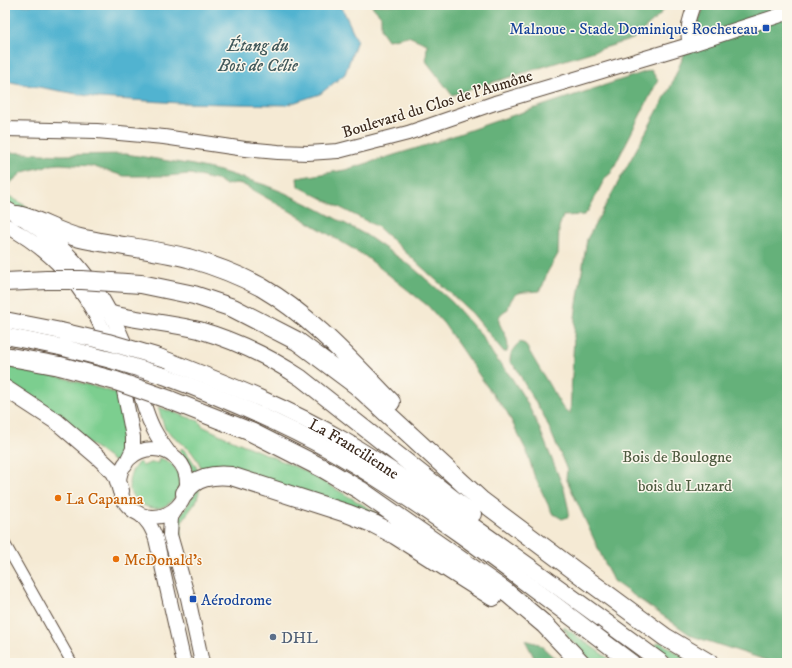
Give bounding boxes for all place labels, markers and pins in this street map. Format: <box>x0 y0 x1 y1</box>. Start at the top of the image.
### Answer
place label: Malnoue - Stade Dominique Rocheteau <box>509 19 758 39</box>
marker: Malnoue - Stade Dominique Rocheteau <box>761 23 771 33</box>
place label: La Capanna <box>66 489 144 509</box>
marker: La Capanna <box>53 493 63 503</box>
place label: McDonald's <box>124 550 202 570</box>
marker: McDonald's <box>111 554 121 564</box>
place label: Aérodrome <box>201 590 272 610</box>
marker: Aérodrome <box>188 594 198 604</box>
place label: DHL <box>281 628 318 648</box>
marker: DHL <box>268 632 278 642</box>

